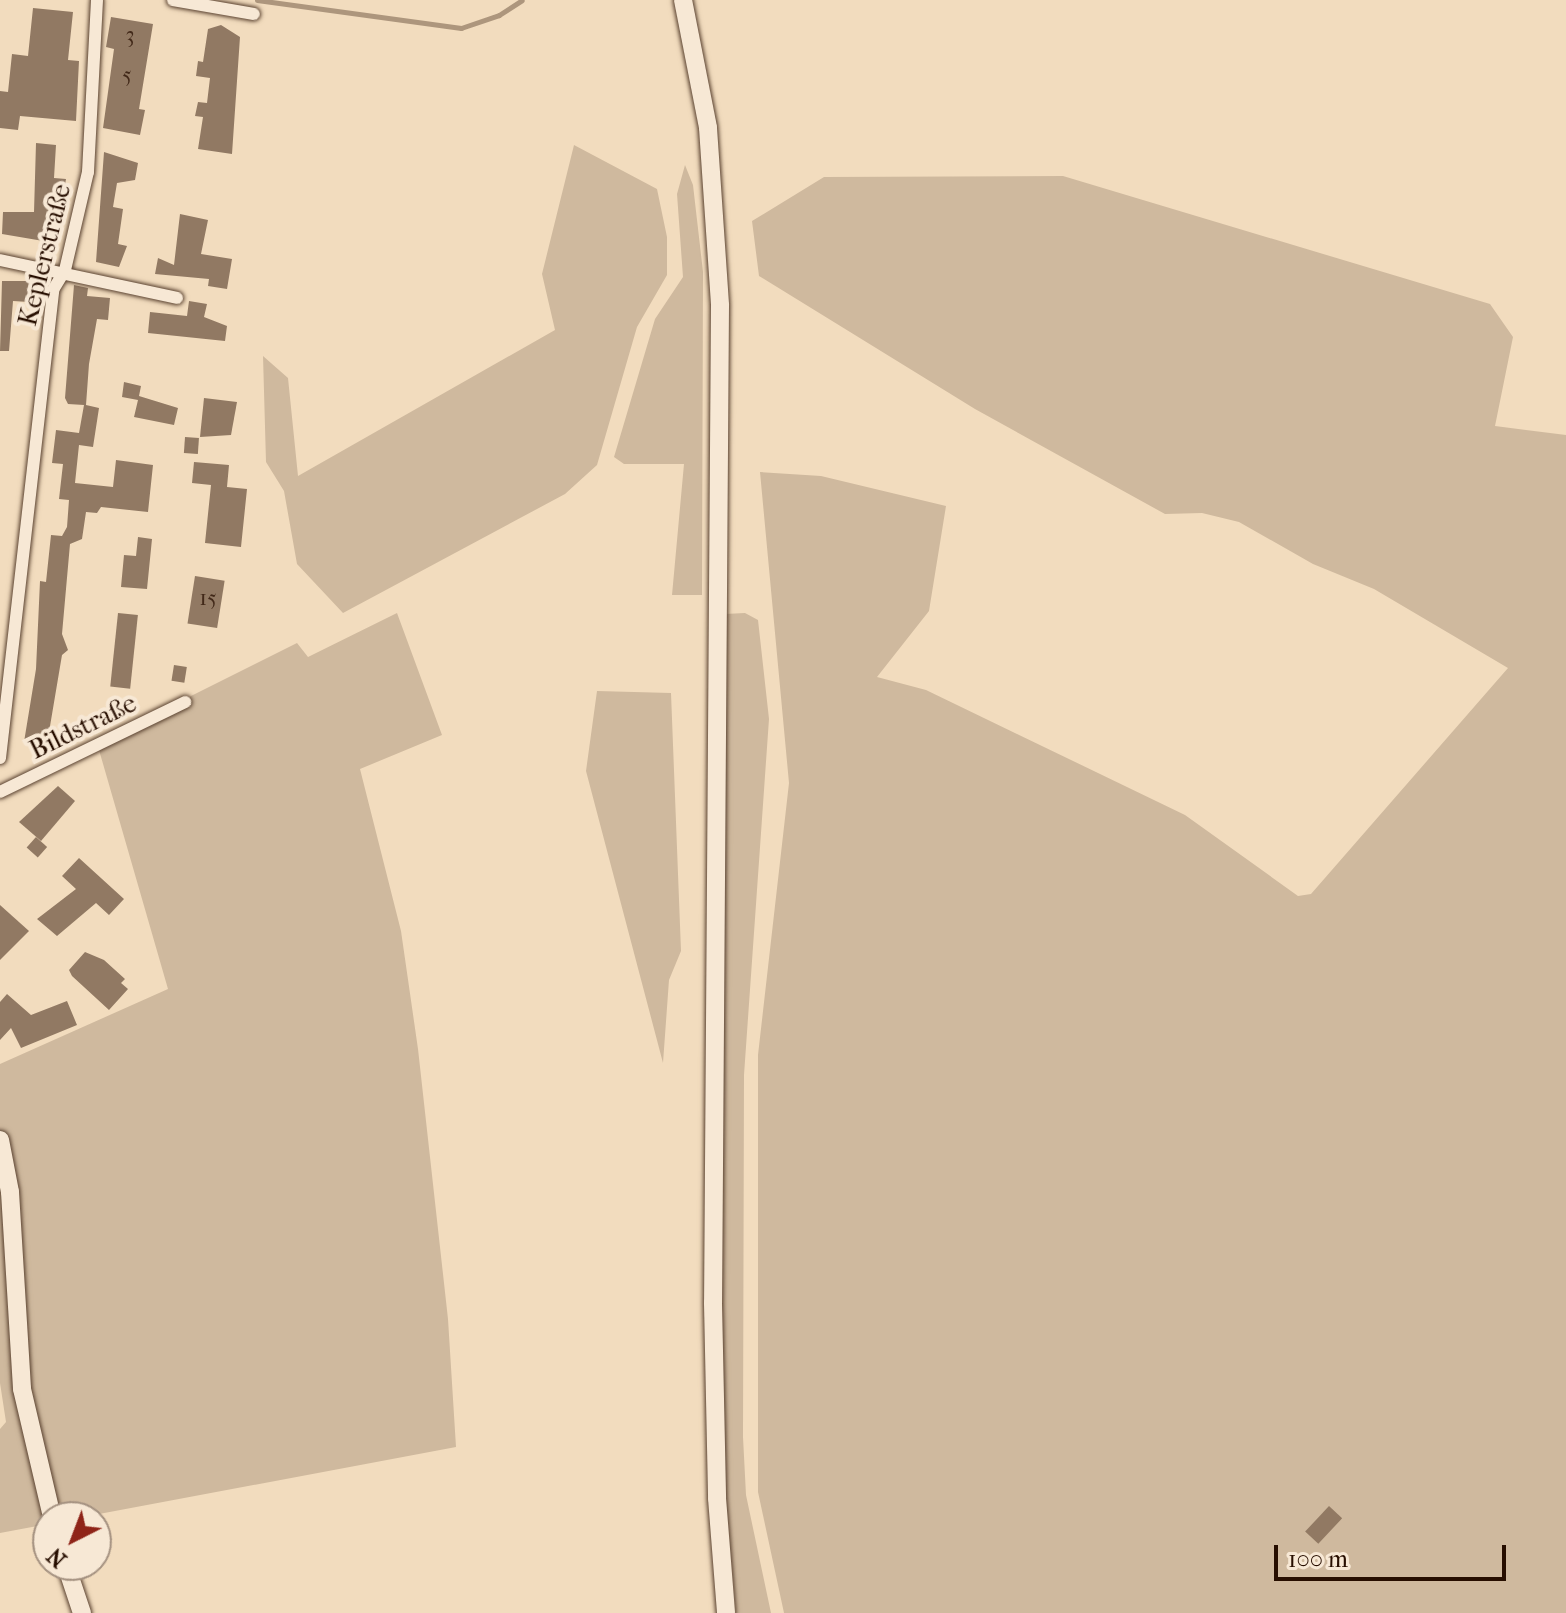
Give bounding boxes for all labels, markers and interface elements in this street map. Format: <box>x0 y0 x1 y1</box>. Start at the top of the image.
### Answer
house number: 3 <box>125 23 135 49</box>
house number: 5 <box>122 63 132 89</box>
street label: Keplerstraße <box>12 181 78 329</box>
house number: 15 <box>199 586 217 612</box>
street label: Bildstraße <box>25 688 141 766</box>
north arrow <box>32 1501 112 1581</box>
scale bar <box>1278 1529 1510 1579</box>
text: N <box>42 1542 72 1573</box>
text: 100 m <box>1288 1545 1348 1573</box>

